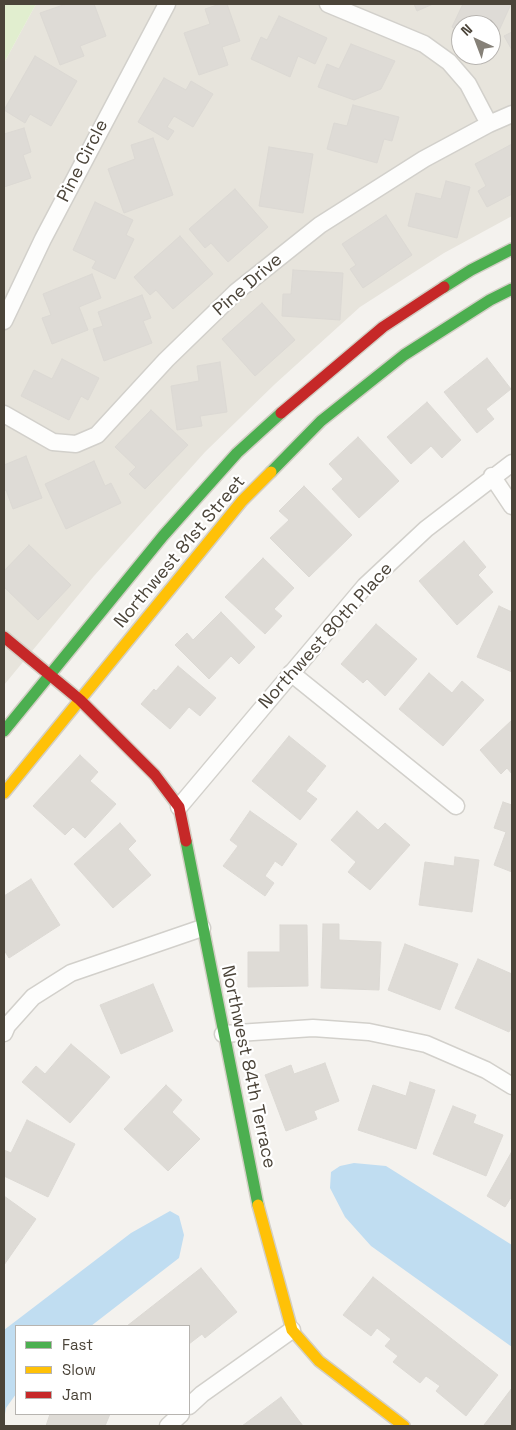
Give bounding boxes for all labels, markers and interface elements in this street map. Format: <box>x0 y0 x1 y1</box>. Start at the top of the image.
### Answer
north arrow <box>451 15 501 65</box>
text: N <box>457 20 476 40</box>
street label: Pine Circle <box>53 116 113 206</box>
street label: Pine Drive <box>209 249 287 321</box>
street label: Northwest 81st Street <box>110 471 250 633</box>
street label: Northwest 80th Place <box>255 558 397 714</box>
street label: Northwest 84th Terrace <box>216 964 280 1170</box>
legend <box>15 1325 190 1415</box>
text: Fast <box>62 1335 93 1354</box>
text: Slow <box>62 1360 96 1379</box>
text: Jam <box>62 1385 92 1404</box>

